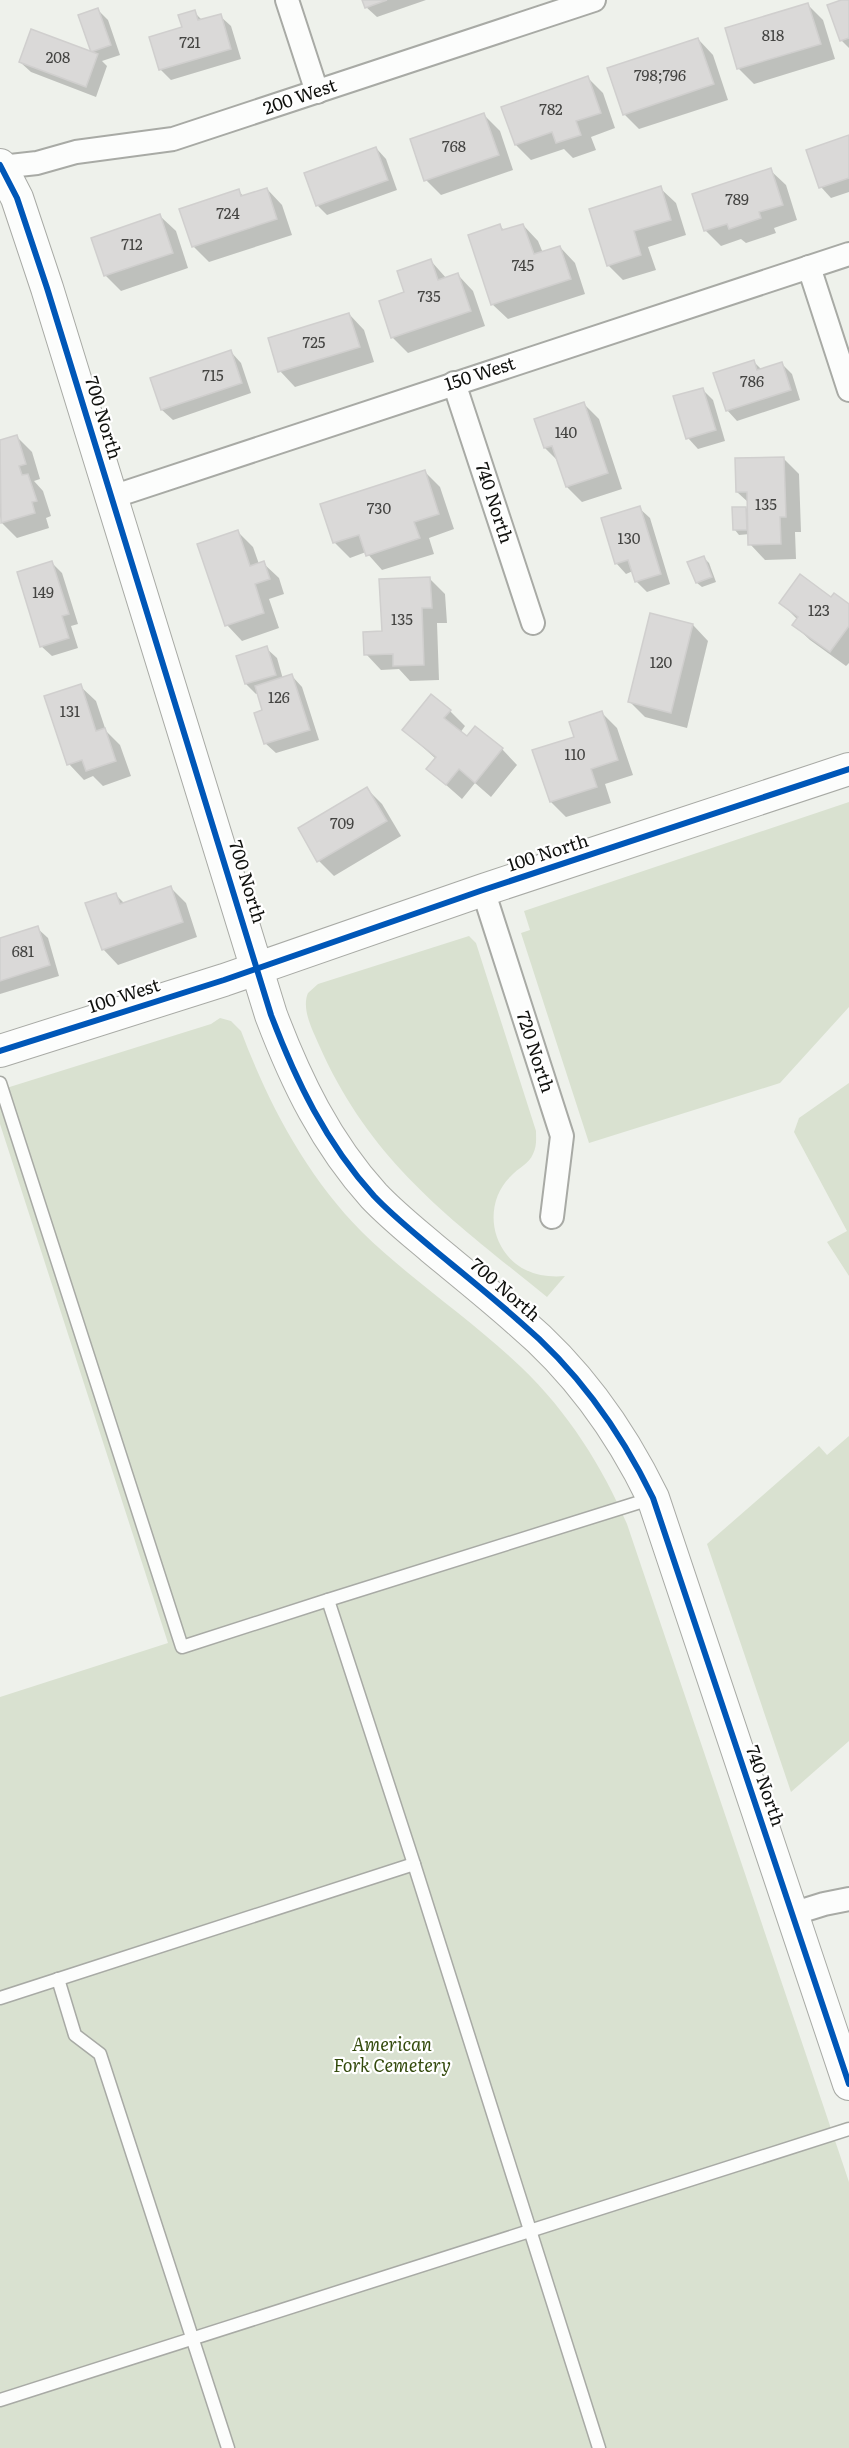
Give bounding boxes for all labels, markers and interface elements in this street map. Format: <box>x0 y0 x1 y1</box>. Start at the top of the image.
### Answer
house number: 818 <box>762 23 784 46</box>
house number: 721 <box>179 30 201 53</box>
house number: 208 <box>46 45 70 68</box>
house number: 798;796 <box>634 63 686 86</box>
street label: 200 West <box>259 70 340 121</box>
house number: 782 <box>539 97 563 120</box>
house number: 768 <box>442 134 466 157</box>
house number: 789 <box>725 187 749 210</box>
house number: 724 <box>216 201 240 224</box>
house number: 712 <box>121 232 143 255</box>
house number: 745 <box>512 253 535 276</box>
house number: 735 <box>417 284 441 307</box>
house number: 725 <box>303 330 326 353</box>
street label: 150 West <box>441 348 519 397</box>
house number: 715 <box>202 363 224 386</box>
house number: 786 <box>740 369 764 392</box>
street label: 700 North <box>79 373 130 463</box>
house number: 140 <box>555 420 578 443</box>
street label: 740 North <box>470 458 521 547</box>
house number: 135 <box>755 492 777 515</box>
house number: 730 <box>367 496 391 519</box>
house number: 130 <box>618 526 641 549</box>
house number: 149 <box>32 580 54 603</box>
house number: 123 <box>808 598 830 621</box>
house number: 135 <box>391 607 413 630</box>
house number: 120 <box>650 650 673 673</box>
house number: 126 <box>268 685 290 708</box>
house number: 131 <box>60 699 80 722</box>
house number: 110 <box>565 742 586 765</box>
house number: 709 <box>330 811 354 834</box>
street label: 100 North <box>503 826 592 877</box>
street label: 700 North <box>223 837 274 927</box>
house number: 681 <box>12 939 34 962</box>
street label: 100 West <box>84 970 164 1019</box>
street label: 720 North <box>511 1007 562 1096</box>
street label: 700 North <box>465 1251 547 1327</box>
street label: 740 North <box>740 1741 793 1830</box>
park label: American Fork Cemetery <box>333 2030 451 2078</box>

